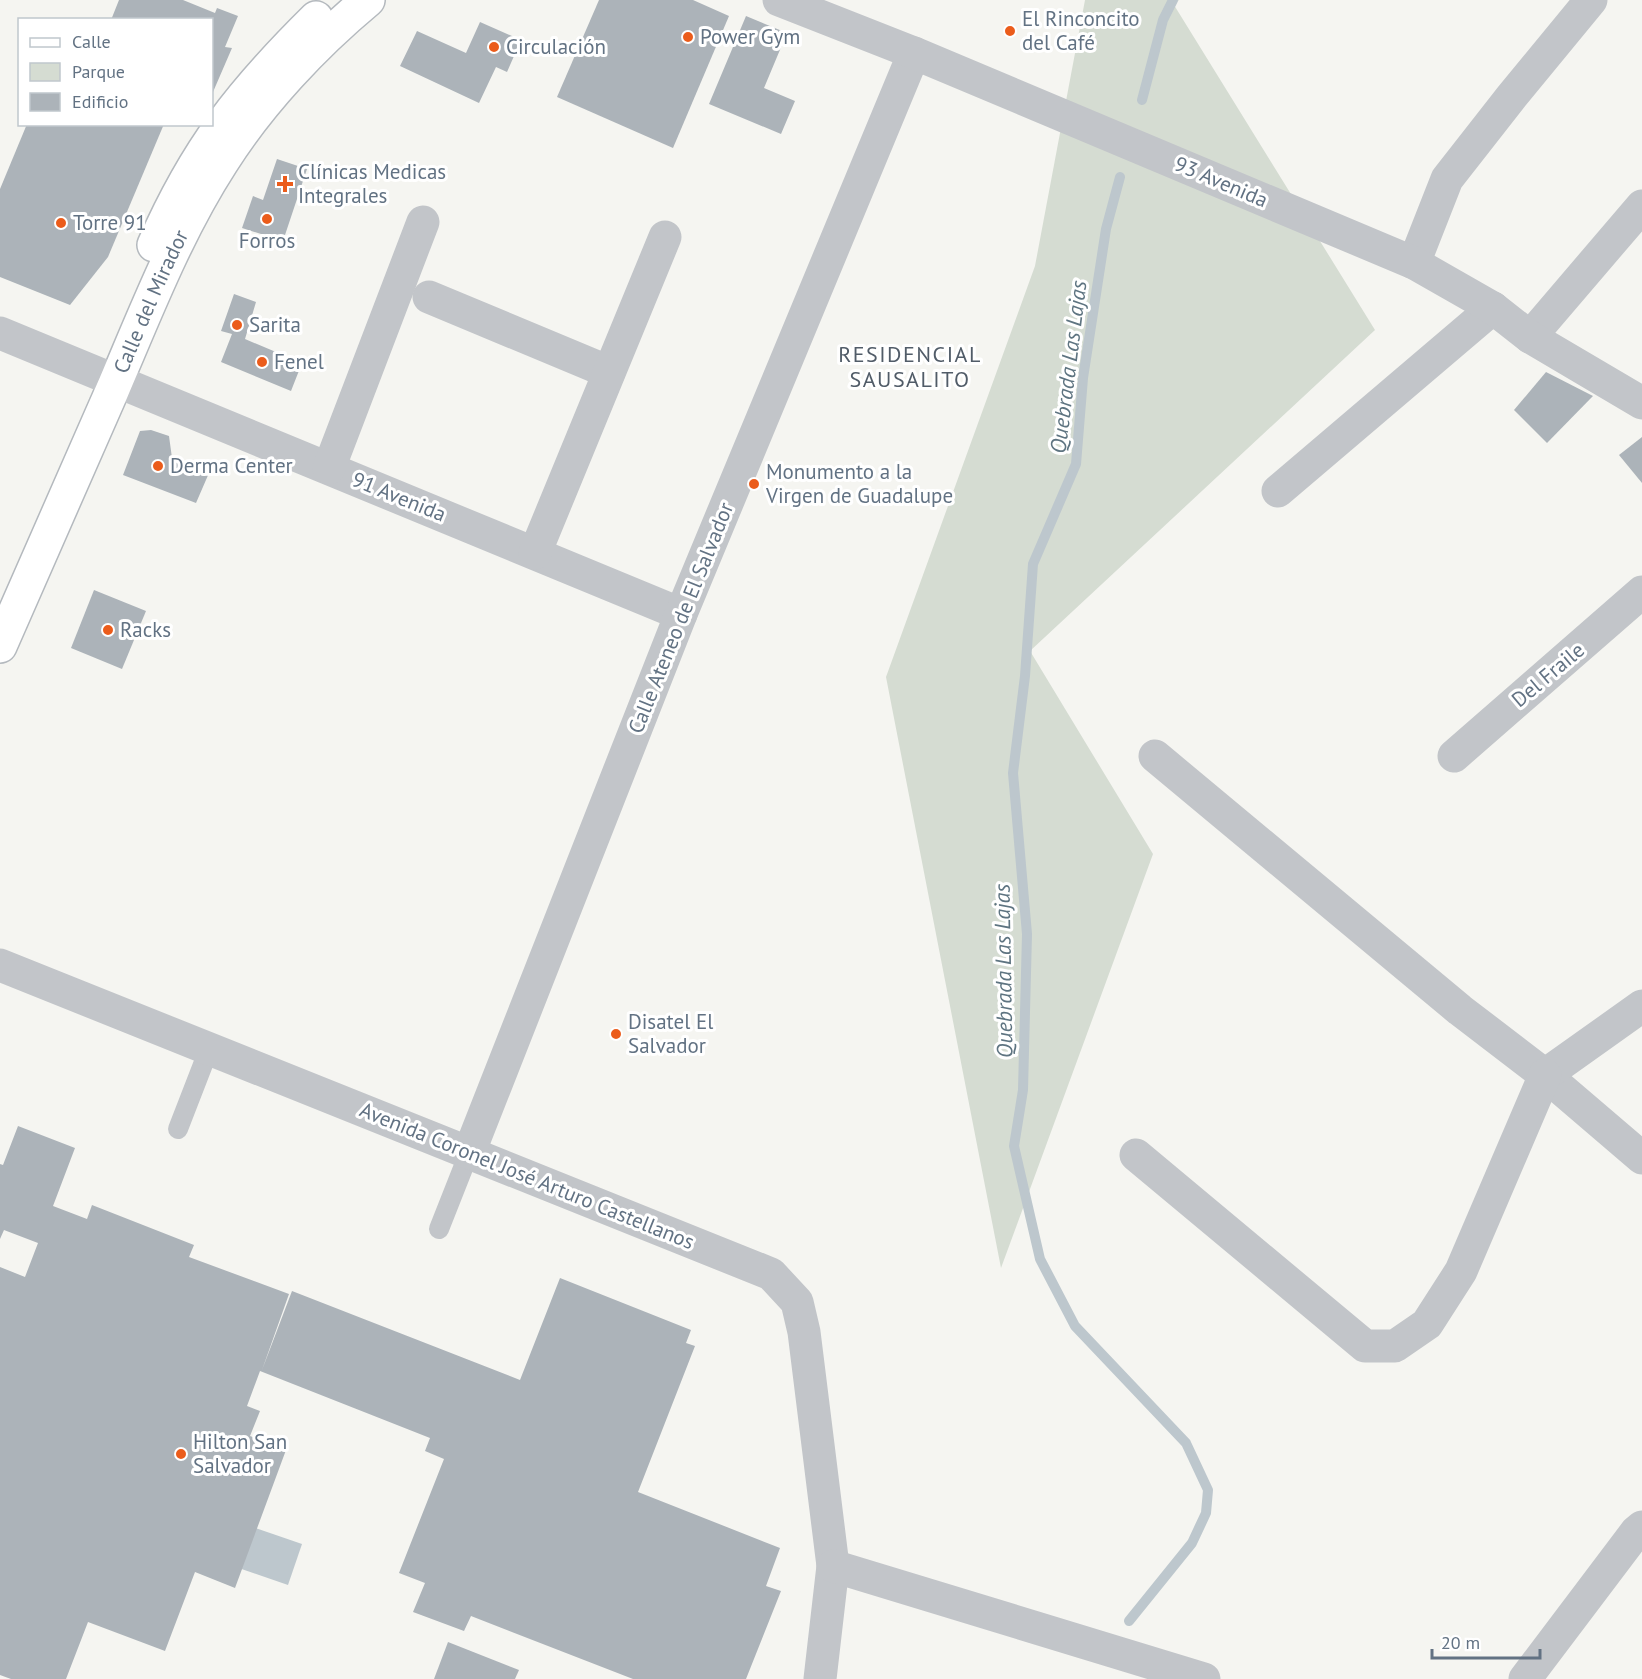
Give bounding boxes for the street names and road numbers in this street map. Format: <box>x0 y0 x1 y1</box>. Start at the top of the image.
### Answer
street label: 93 Avenida <box>1170 150 1272 213</box>
street label: Calle del Mirador <box>107 225 194 377</box>
street label: 91 Avenida <box>348 466 450 528</box>
street label: Calle Ateneo de El Salvador <box>622 498 739 737</box>
street label: Del Fraile <box>1506 636 1590 713</box>
street label: Avenida Coronel José Arturo Castellanos <box>356 1096 698 1255</box>

